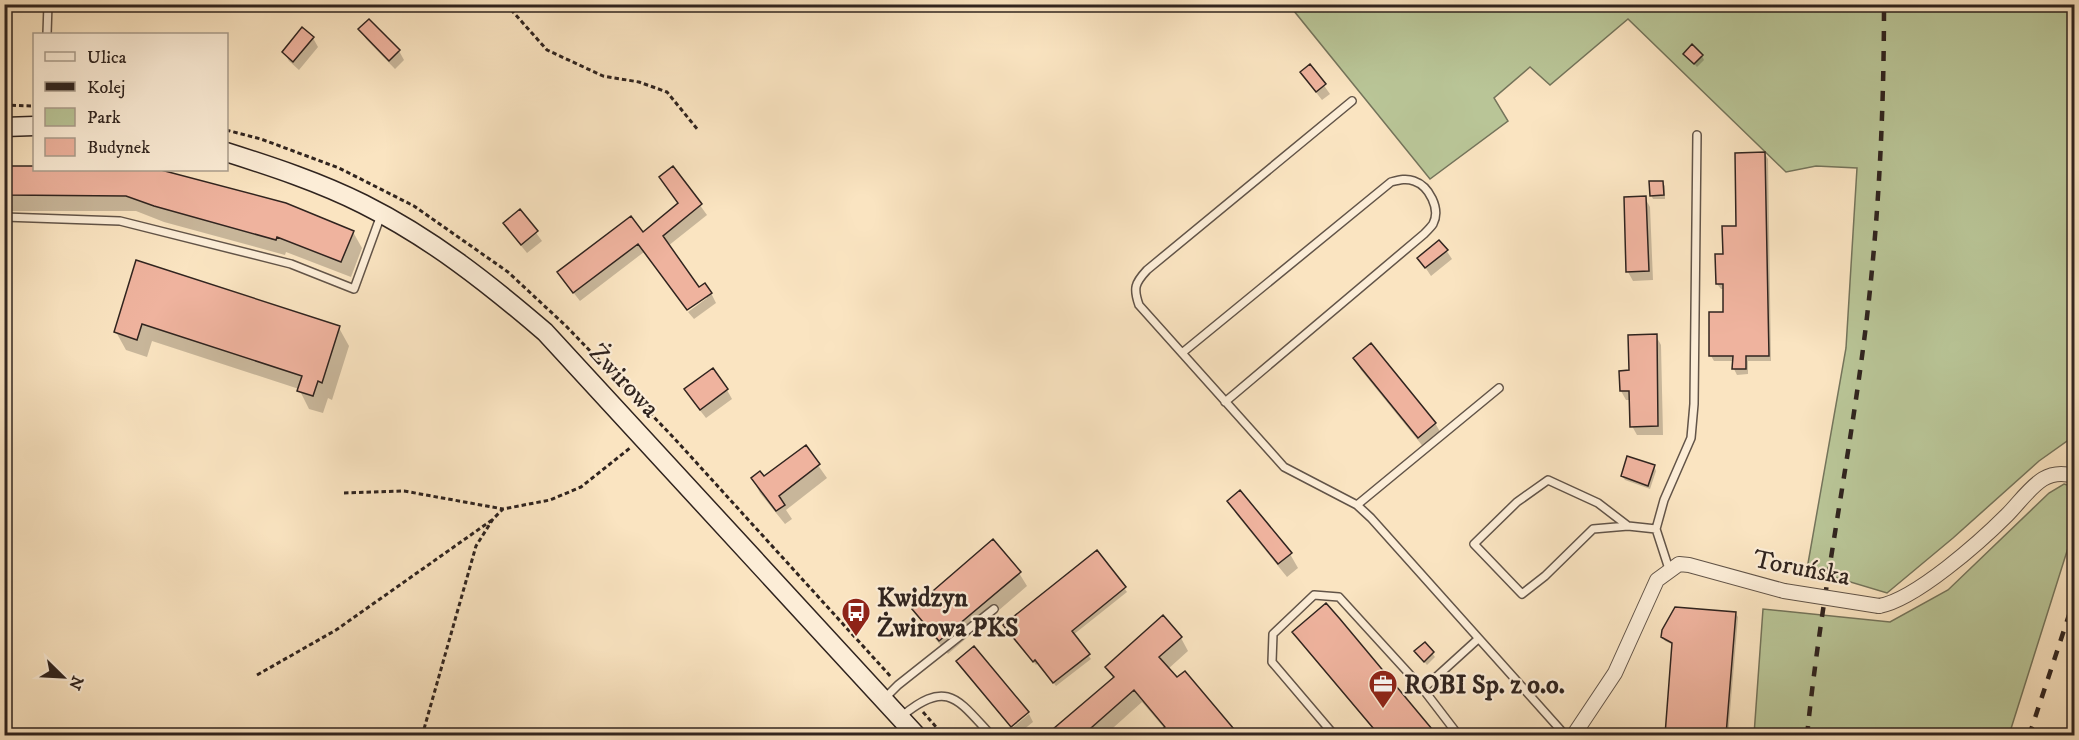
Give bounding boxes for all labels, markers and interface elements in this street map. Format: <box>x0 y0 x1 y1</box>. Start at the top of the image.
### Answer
legend <box>33 33 228 171</box>
text: Ulica <box>87 47 127 69</box>
text: Kolej <box>87 77 125 99</box>
text: Park <box>87 107 121 129</box>
text: Budynek <box>87 137 150 159</box>
street label: Żwirowa <box>581 337 666 425</box>
street label: Toruńska <box>1751 543 1853 594</box>
place label: Kwidzyn Żwirowa PKS <box>877 582 1019 645</box>
bus stop icon: Kwidzyn Żwirowa PKS <box>840 596 872 638</box>
north arrow <box>33 647 93 707</box>
office icon: ROBI Sp. z o.o. <box>1367 668 1399 710</box>
place label: ROBI Sp. z o.o. <box>1404 669 1565 702</box>
text: N <box>64 673 88 693</box>

